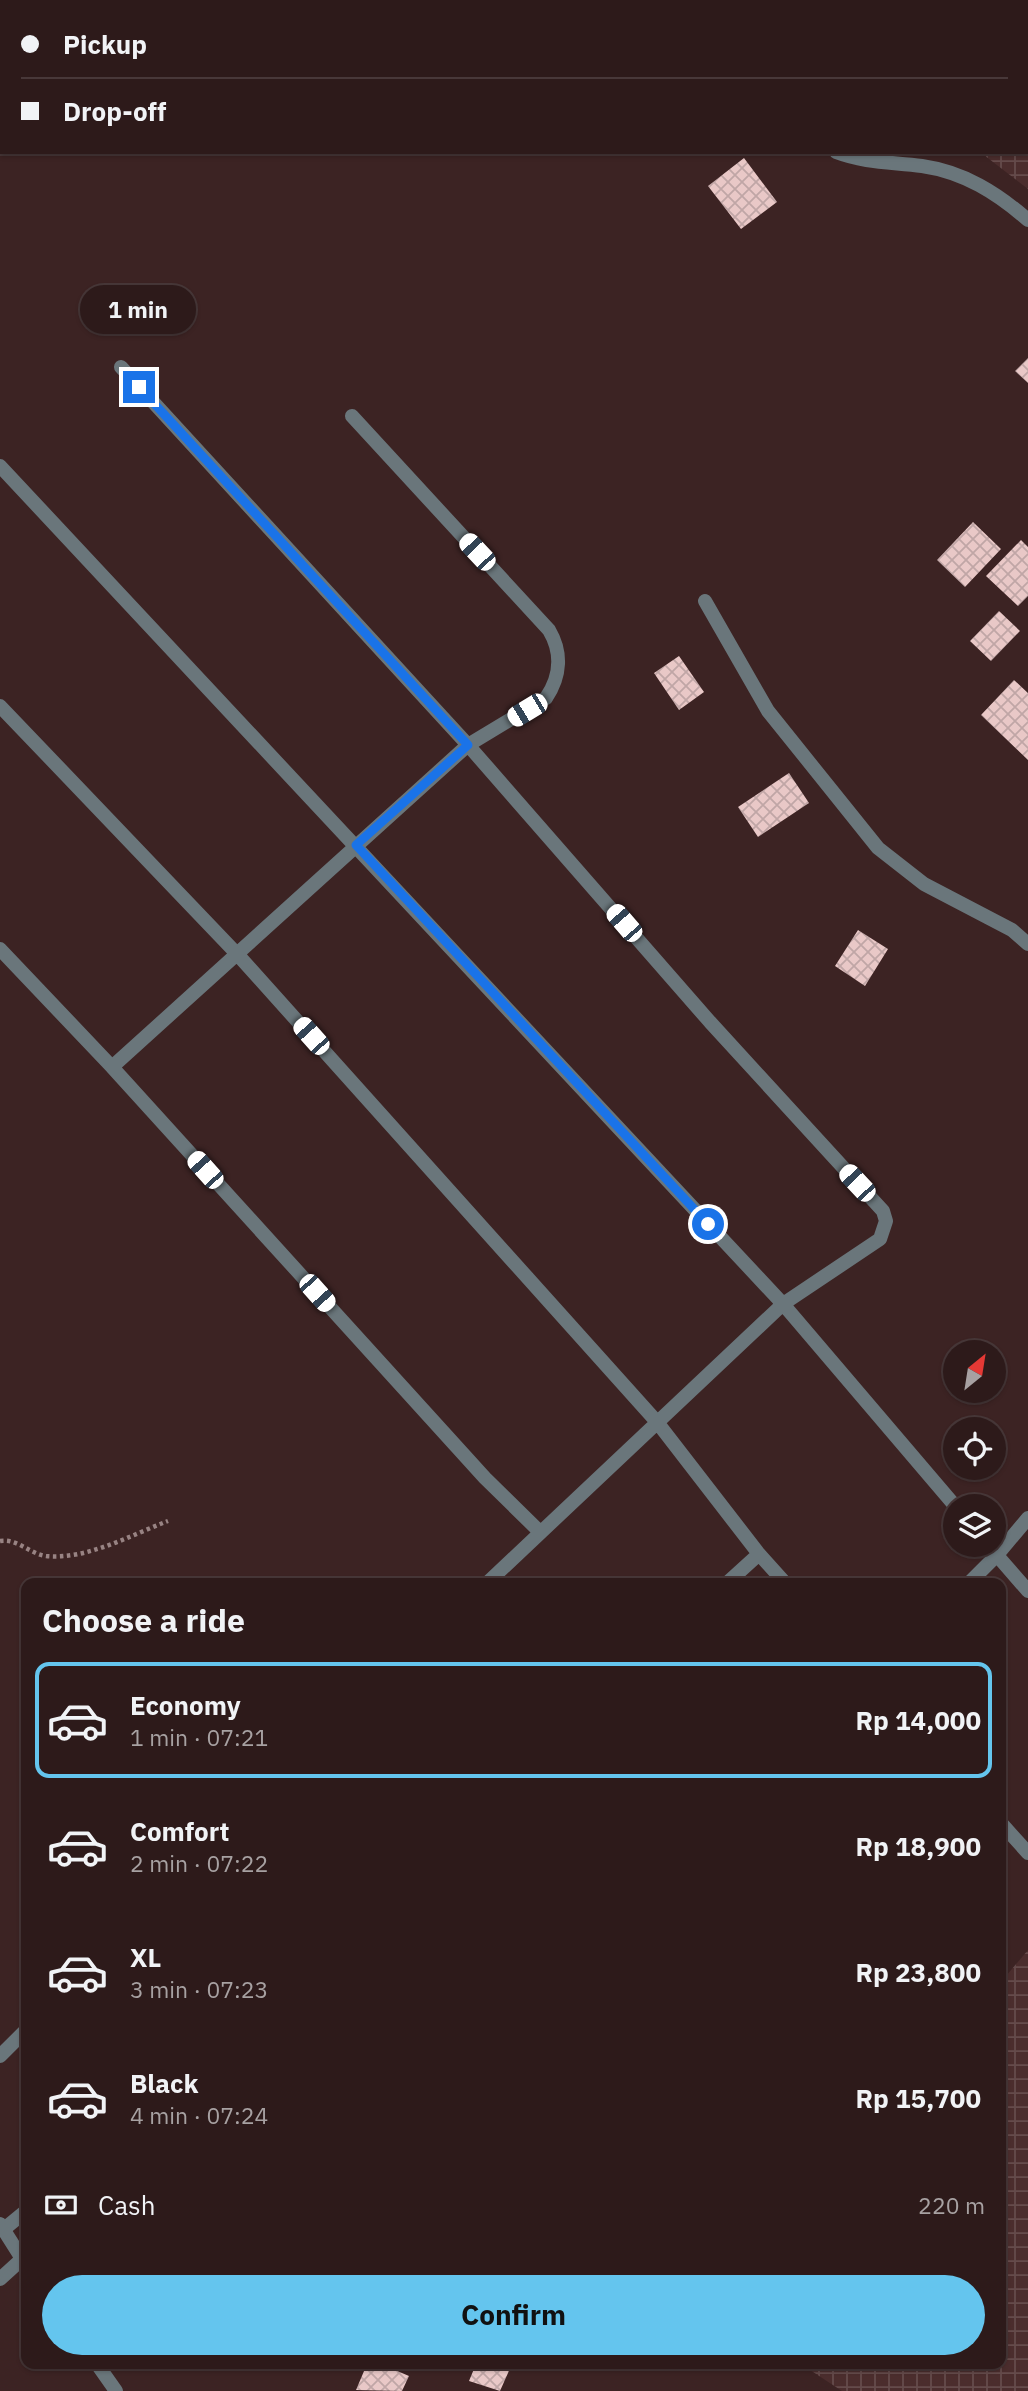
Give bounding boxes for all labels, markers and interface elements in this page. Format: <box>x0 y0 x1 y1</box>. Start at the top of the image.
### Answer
text: Pickup <box>63 27 147 61</box>
text: Drop-off <box>63 94 166 128</box>
callout: 1 min <box>81 286 197 334</box>
text: 1 min <box>108 294 168 324</box>
route end <box>123 371 155 403</box>
car <box>455 529 500 575</box>
car <box>504 690 551 730</box>
car <box>603 900 646 946</box>
car <box>290 1013 333 1059</box>
car <box>184 1147 227 1193</box>
car <box>835 1160 880 1206</box>
route start <box>692 1208 724 1240</box>
car <box>296 1270 339 1316</box>
north arrow <box>943 1340 1006 1404</box>
map controls <box>943 1340 1006 1557</box>
button: locate <box>943 1417 1006 1480</box>
button: layers <box>943 1494 1006 1557</box>
text: Choose a ride <box>42 1599 245 1641</box>
text: Economy <box>130 1688 241 1722</box>
icon: car <box>46 1689 109 1752</box>
text: Rp 14,000 <box>855 1703 981 1737</box>
text: 1 min · 07:21 <box>130 1722 268 1752</box>
text: Comfort <box>130 1814 229 1848</box>
icon: car <box>46 1815 109 1878</box>
text: Rp 18,900 <box>855 1829 981 1863</box>
text: 2 min · 07:22 <box>130 1848 268 1878</box>
text: XL <box>130 1940 161 1974</box>
icon: car <box>46 1941 109 2004</box>
text: Rp 23,800 <box>855 1955 981 1989</box>
text: 3 min · 07:23 <box>130 1974 268 2004</box>
text: Black <box>130 2066 198 2100</box>
icon: car <box>46 2067 109 2130</box>
text: Rp 15,700 <box>855 2081 981 2115</box>
text: 4 min · 07:24 <box>130 2100 268 2130</box>
icon: cash <box>42 2186 80 2224</box>
text: Cash <box>98 2188 155 2222</box>
text: 220 m <box>918 2190 985 2220</box>
button: Confirm <box>42 2275 985 2355</box>

